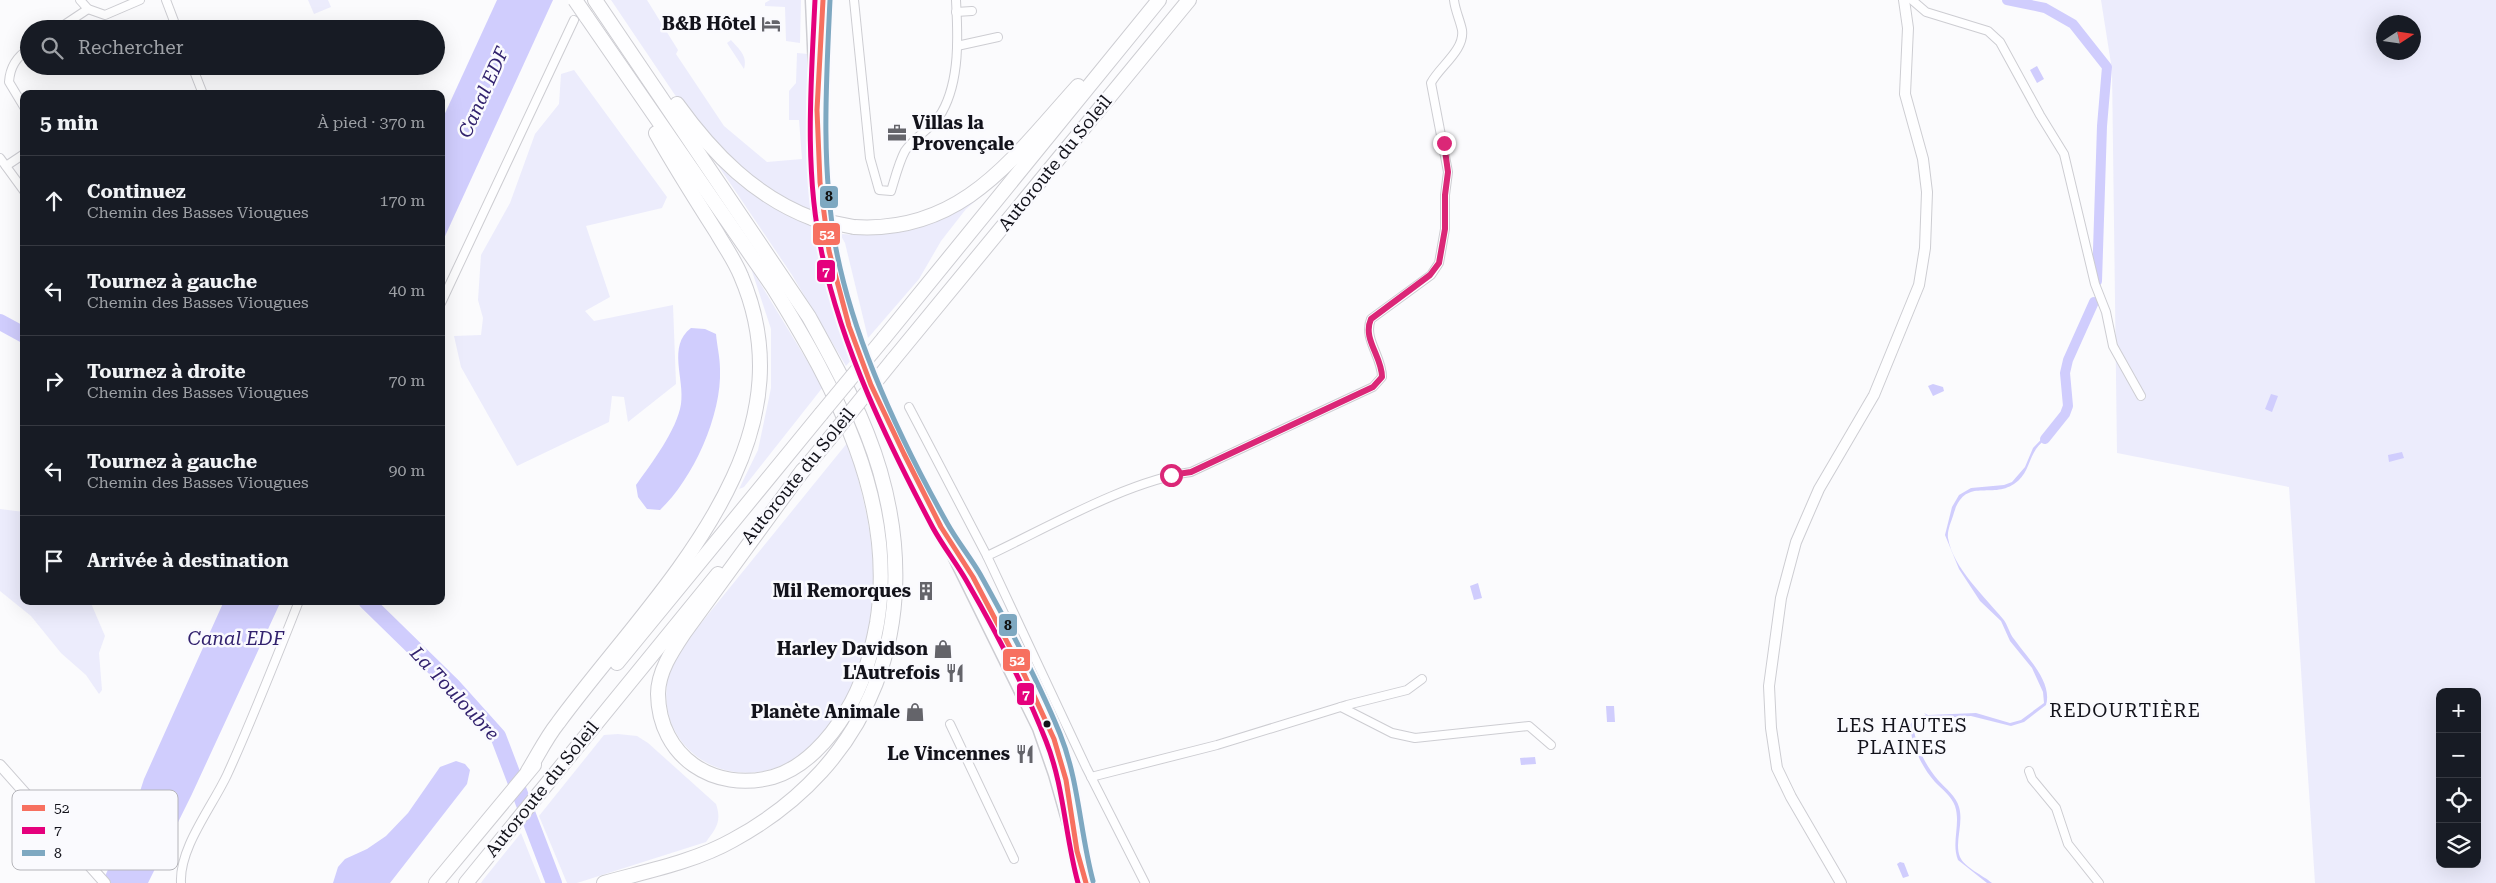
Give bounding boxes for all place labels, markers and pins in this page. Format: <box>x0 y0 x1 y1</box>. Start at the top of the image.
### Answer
place label: B&B Hôtel <box>662 13 756 34</box>
hotel icon: B&B Hôtel <box>760 13 782 35</box>
place label: Villas la Provençale <box>912 112 1015 154</box>
office icon: Villas la Provençale <box>886 122 908 144</box>
place label: Mil Remorques <box>773 580 911 601</box>
building icon: Mil Remorques <box>915 580 937 602</box>
place label: Harley Davidson <box>777 638 928 659</box>
shop icon: Harley Davidson <box>932 638 954 660</box>
place label: L'Autrefois <box>843 662 940 683</box>
restaurant icon: L'Autrefois <box>944 662 966 684</box>
place label: Planète Animale <box>751 701 900 722</box>
shop icon: Planète Animale <box>904 701 926 723</box>
unlabelled marker <box>1042 719 1052 729</box>
place label: Le Vincennes <box>887 743 1010 764</box>
restaurant icon: Le Vincennes <box>1014 743 1036 765</box>

